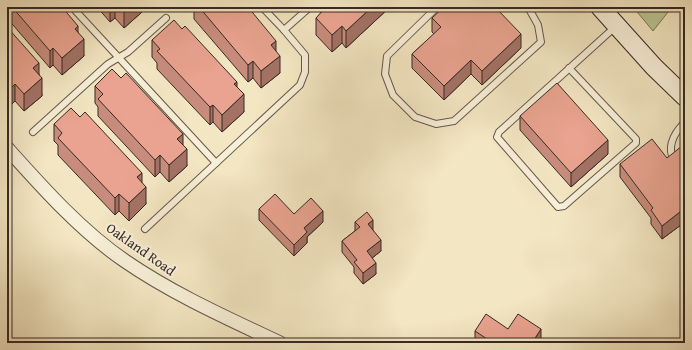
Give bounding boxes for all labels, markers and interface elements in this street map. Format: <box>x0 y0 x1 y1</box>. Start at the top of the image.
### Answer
street label: Oakland Road <box>102 218 180 281</box>

